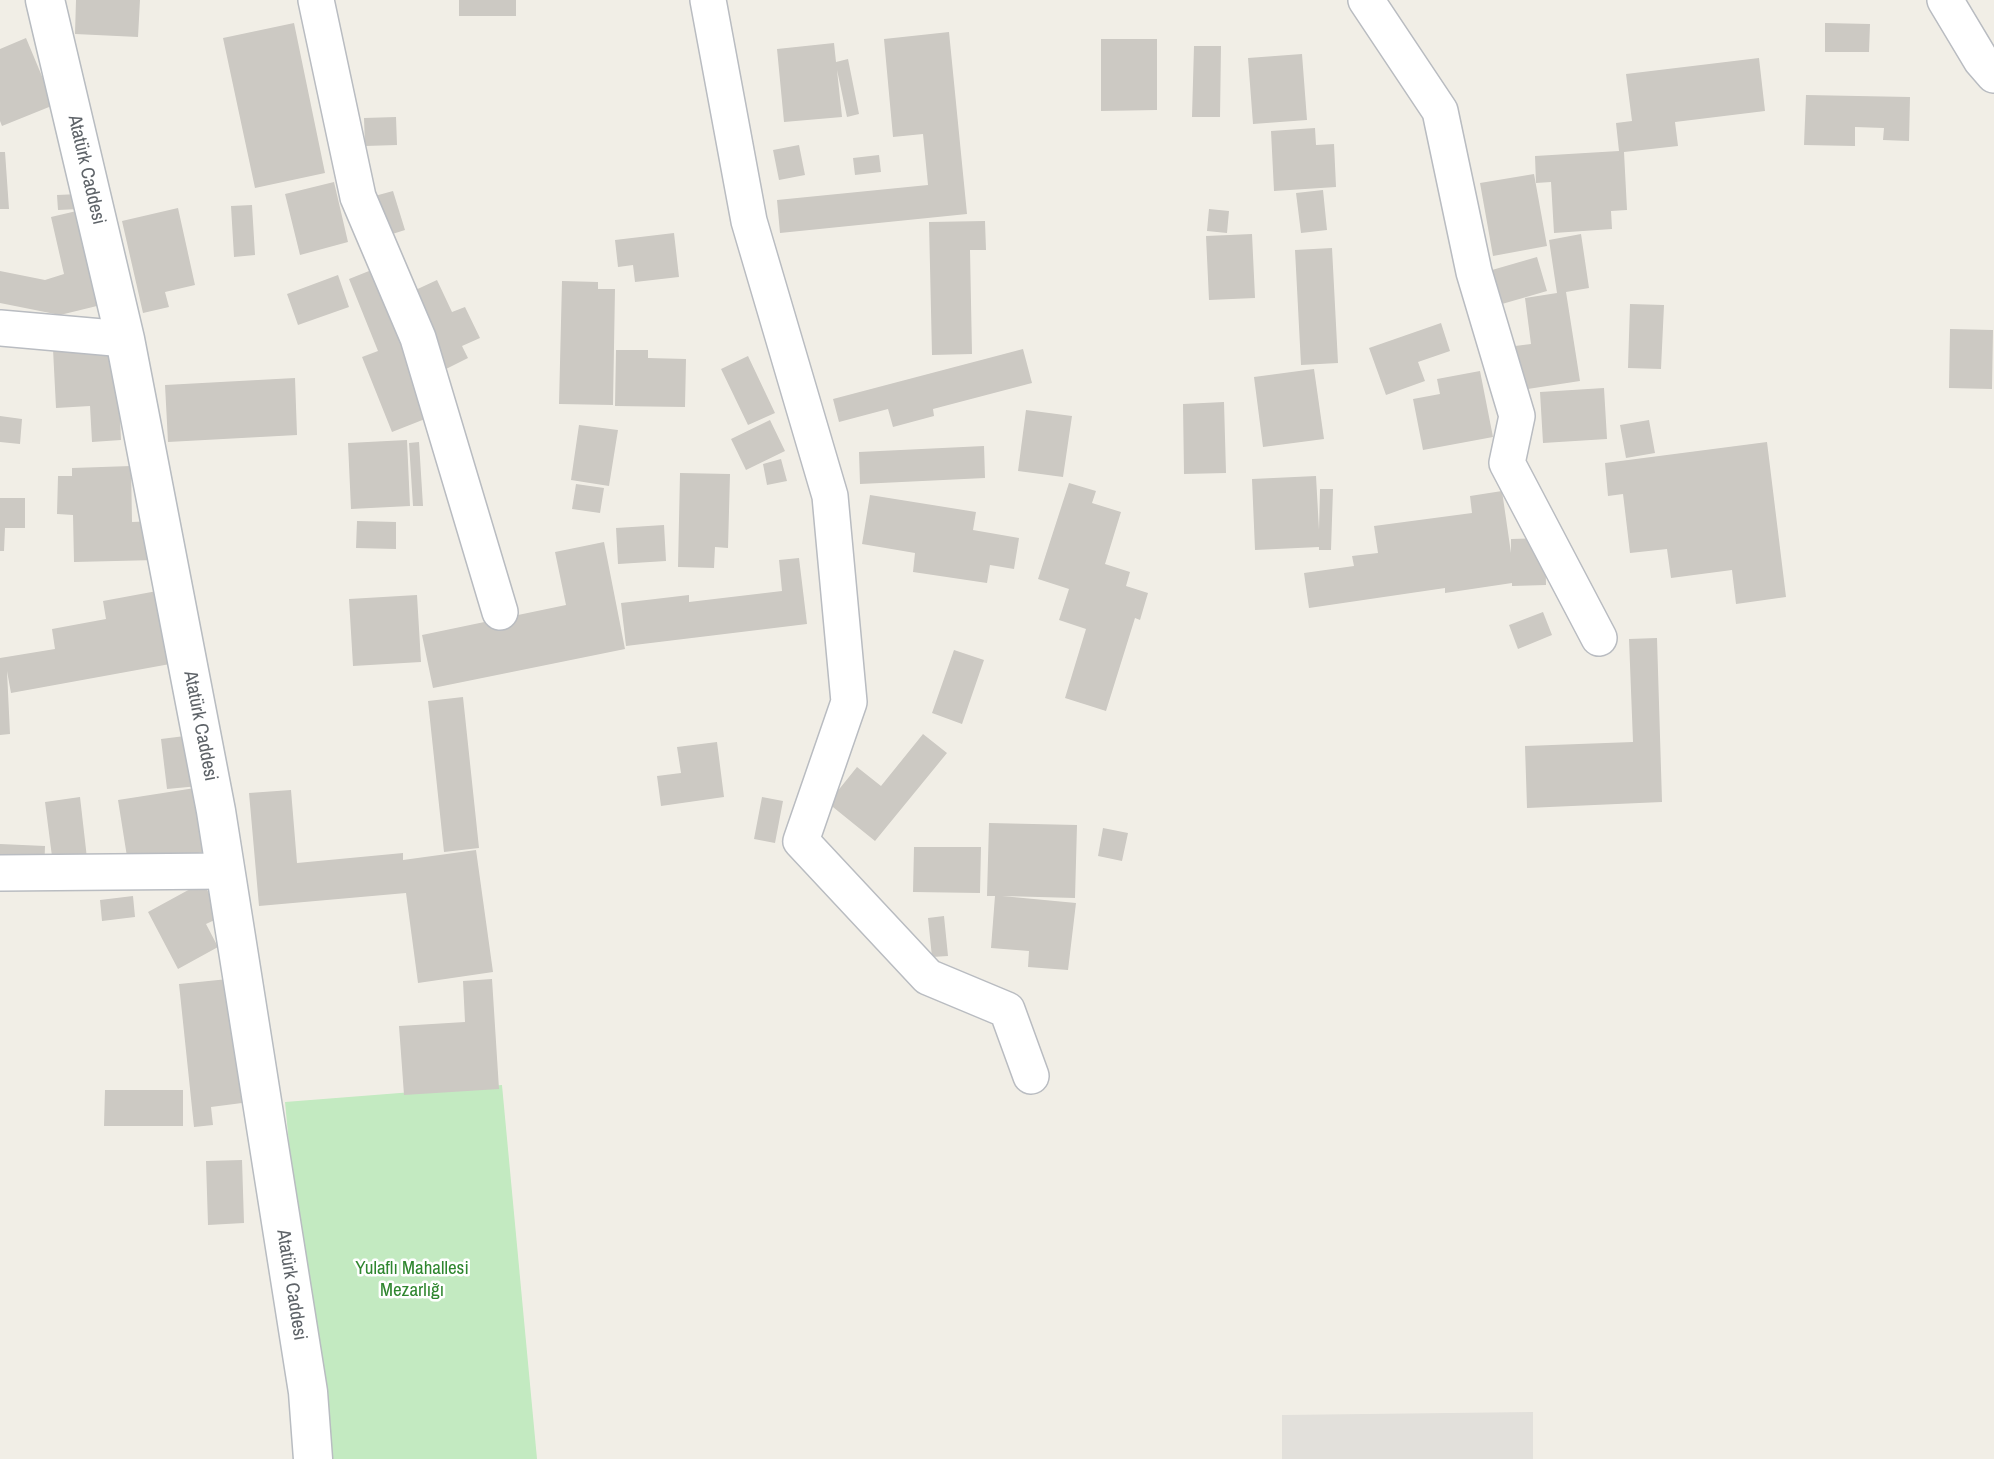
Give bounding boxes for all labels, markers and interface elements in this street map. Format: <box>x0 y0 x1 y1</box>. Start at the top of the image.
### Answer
street label: Atatürk Caddesi <box>62 113 110 227</box>
street label: Atatürk Caddesi <box>178 669 222 783</box>
street label: Atatürk Caddesi <box>271 1228 311 1342</box>
park label: Yulaflı Mahallesi Mezarlığı <box>355 1258 469 1302</box>

